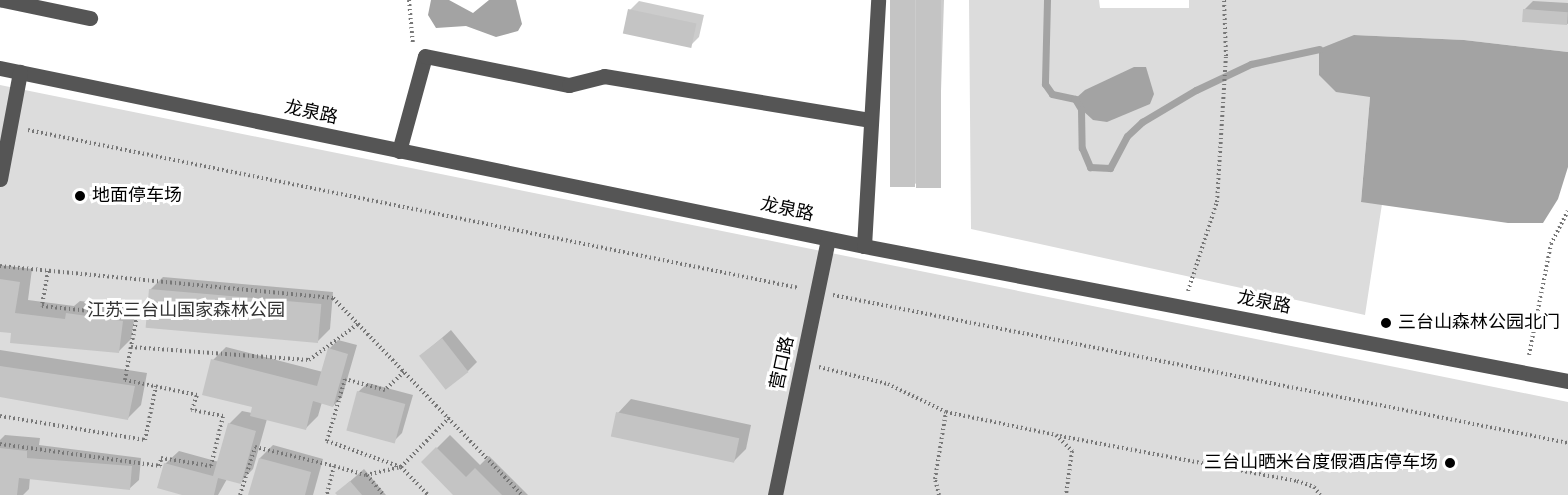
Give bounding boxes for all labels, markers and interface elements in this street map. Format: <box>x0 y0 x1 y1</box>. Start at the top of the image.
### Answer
street label: 龙泉路 <box>282 97 340 129</box>
place label: 地面停车场 <box>92 185 182 207</box>
marker: 地面停车场 <box>73 189 87 203</box>
street label: 龙泉路 <box>758 194 816 226</box>
street label: 龙泉路 <box>1235 287 1293 319</box>
park label: 江苏三台山国家森林公园 <box>87 300 285 322</box>
place label: 三台山森林公园北门 <box>1398 312 1560 334</box>
marker: 三台山森林公园北门 <box>1379 316 1393 330</box>
street label: 营口路 <box>767 334 799 392</box>
place label: 三台山晒米台度假酒店停车场 <box>1204 452 1438 474</box>
marker: 三台山晒米台度假酒店停车场 <box>1443 456 1457 470</box>

